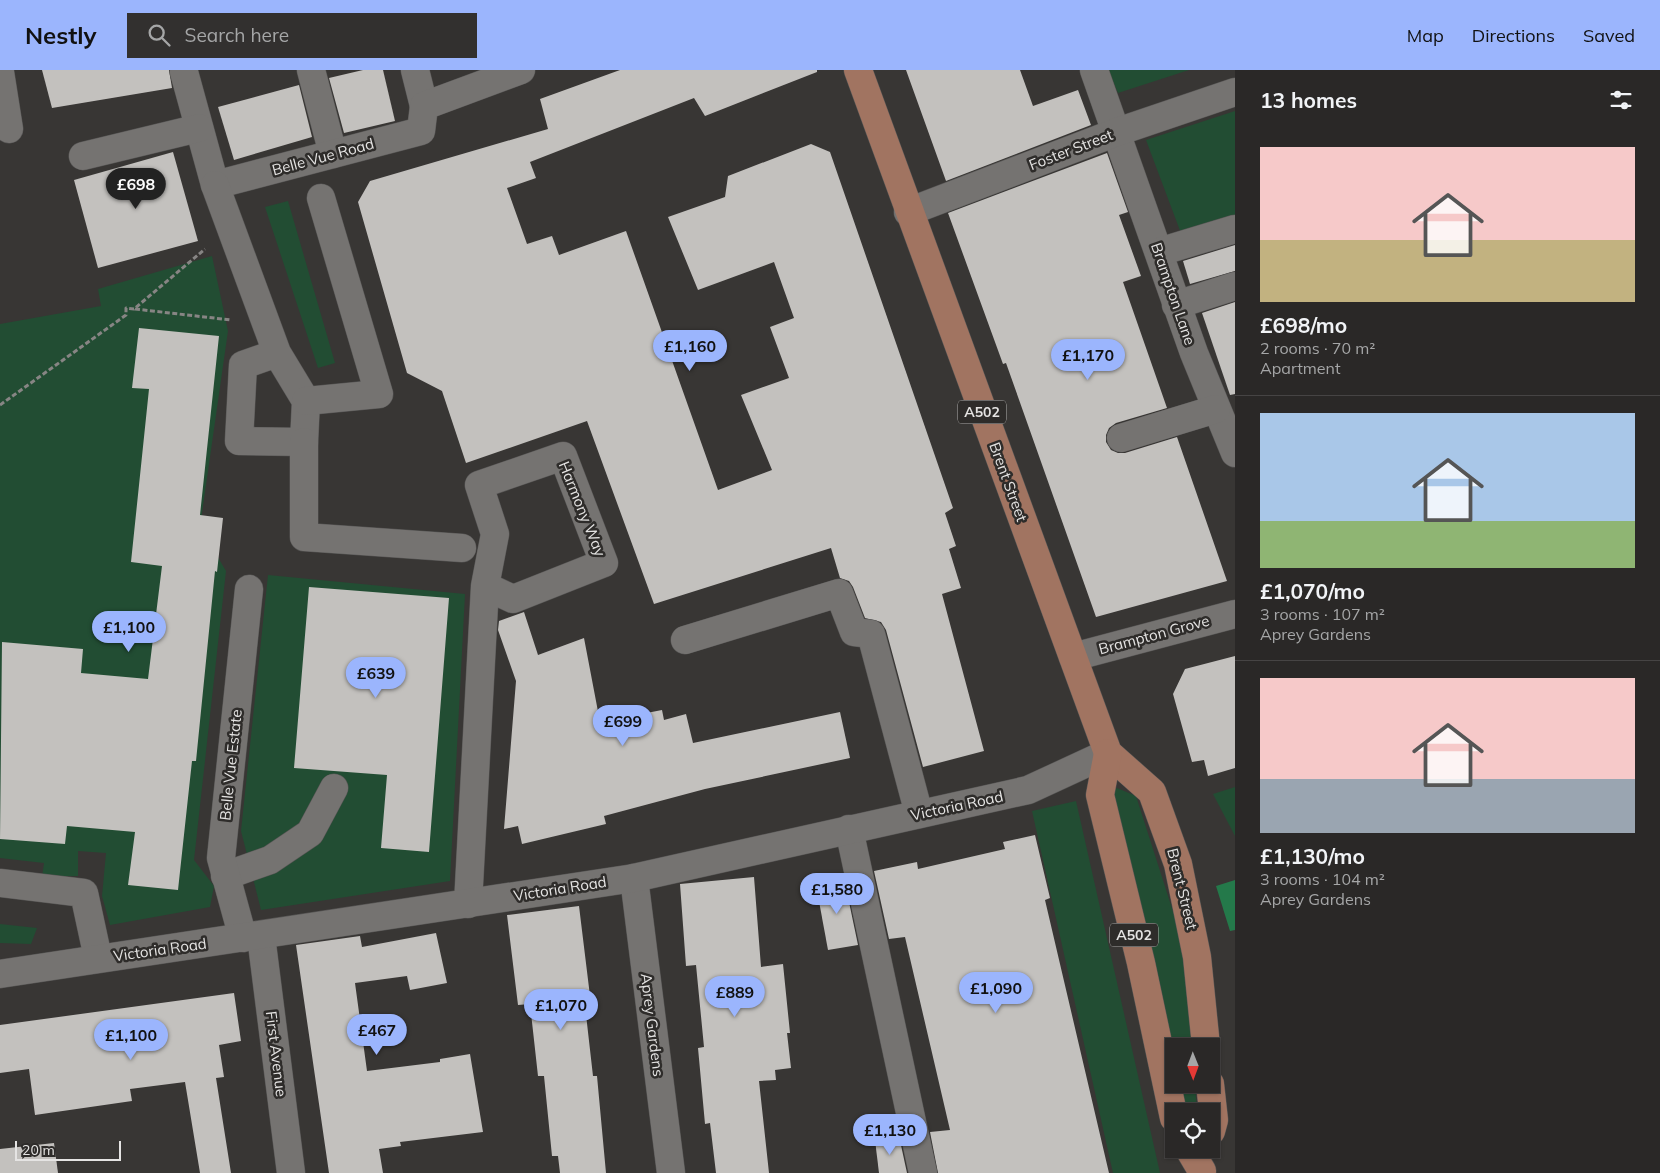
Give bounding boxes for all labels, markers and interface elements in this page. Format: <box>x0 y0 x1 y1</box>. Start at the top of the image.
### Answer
search box <box>127 13 477 58</box>
text: Nestly <box>25 20 97 50</box>
icon: search <box>145 21 173 49</box>
text: Search here <box>185 23 289 47</box>
text: Map <box>1407 24 1444 47</box>
text: Directions <box>1472 24 1555 47</box>
text: Saved <box>1583 24 1635 47</box>
icon: filters <box>1607 86 1635 114</box>
text: 13 homes <box>1260 87 1357 113</box>
street label: Foster Street <box>1026 125 1115 174</box>
street label: Belle Vue Road <box>270 134 376 179</box>
pin: £698 <box>106 168 166 210</box>
text: £698 <box>117 174 155 194</box>
icon: home <box>1403 180 1493 270</box>
street label: Brampton Lane <box>1147 240 1200 348</box>
text: £698/mo <box>1260 312 1347 338</box>
pin: £1,160 <box>649 330 731 372</box>
text: £1,160 <box>664 336 716 356</box>
pin: £1,170 <box>1047 338 1129 381</box>
text: 2 rooms · 70 m² <box>1260 338 1375 358</box>
text: £1,170 <box>1062 345 1114 365</box>
text: Apartment <box>1260 358 1341 378</box>
road number: A502 <box>958 401 1006 424</box>
street label: Brent Street <box>985 440 1032 524</box>
icon: home <box>1403 445 1493 535</box>
street label: Harmony Way <box>555 458 610 559</box>
text: £1,070/mo <box>1260 578 1365 604</box>
text: 3 rooms · 107 m² <box>1260 604 1385 624</box>
pin: £1,100 <box>88 610 170 653</box>
street label: Brampton Grove <box>1096 611 1211 658</box>
text: £1,100 <box>103 617 155 637</box>
text: Aprey Gardens <box>1260 624 1371 644</box>
pin: £639 <box>346 656 406 699</box>
text: £639 <box>357 663 395 683</box>
pin: £699 <box>593 704 653 747</box>
street label: Belle Vue Estate <box>215 708 246 821</box>
icon: home <box>1403 710 1493 800</box>
text: £699 <box>604 711 642 731</box>
street label: Victoria Road <box>909 786 1005 825</box>
text: £1,130/mo <box>1260 843 1365 869</box>
street label: Brent Street <box>1163 846 1202 932</box>
text: 3 rooms · 104 m² <box>1260 869 1385 889</box>
street label: Victoria Road <box>512 872 608 905</box>
pin: £1,580 <box>796 872 878 915</box>
text: £1,580 <box>811 879 863 899</box>
text: Aprey Gardens <box>1260 889 1371 909</box>
road number: A502 <box>1110 924 1158 946</box>
street label: Victoria Road <box>112 934 208 965</box>
street label: Aprey Gardens <box>637 972 668 1078</box>
pin: £1,090 <box>955 972 1037 1014</box>
pin: £889 <box>705 976 765 1018</box>
text: £1,090 <box>970 978 1022 998</box>
text: £889 <box>716 982 754 1002</box>
pin: £1,070 <box>520 988 602 1031</box>
text: £1,070 <box>535 995 587 1015</box>
street label: First Avenue <box>262 1010 291 1098</box>
pin: £467 <box>347 1014 407 1056</box>
pin: £1,100 <box>90 1018 172 1061</box>
text: £467 <box>358 1020 396 1040</box>
text: £1,100 <box>105 1025 157 1045</box>
north arrow <box>1165 1038 1220 1092</box>
map controls <box>1165 1038 1220 1158</box>
button: locate <box>1165 1103 1220 1158</box>
pin: £1,130 <box>849 1114 931 1156</box>
text: £1,130 <box>864 1120 916 1140</box>
scale bar <box>15 1138 121 1161</box>
text: 20 m <box>22 1141 55 1159</box>

